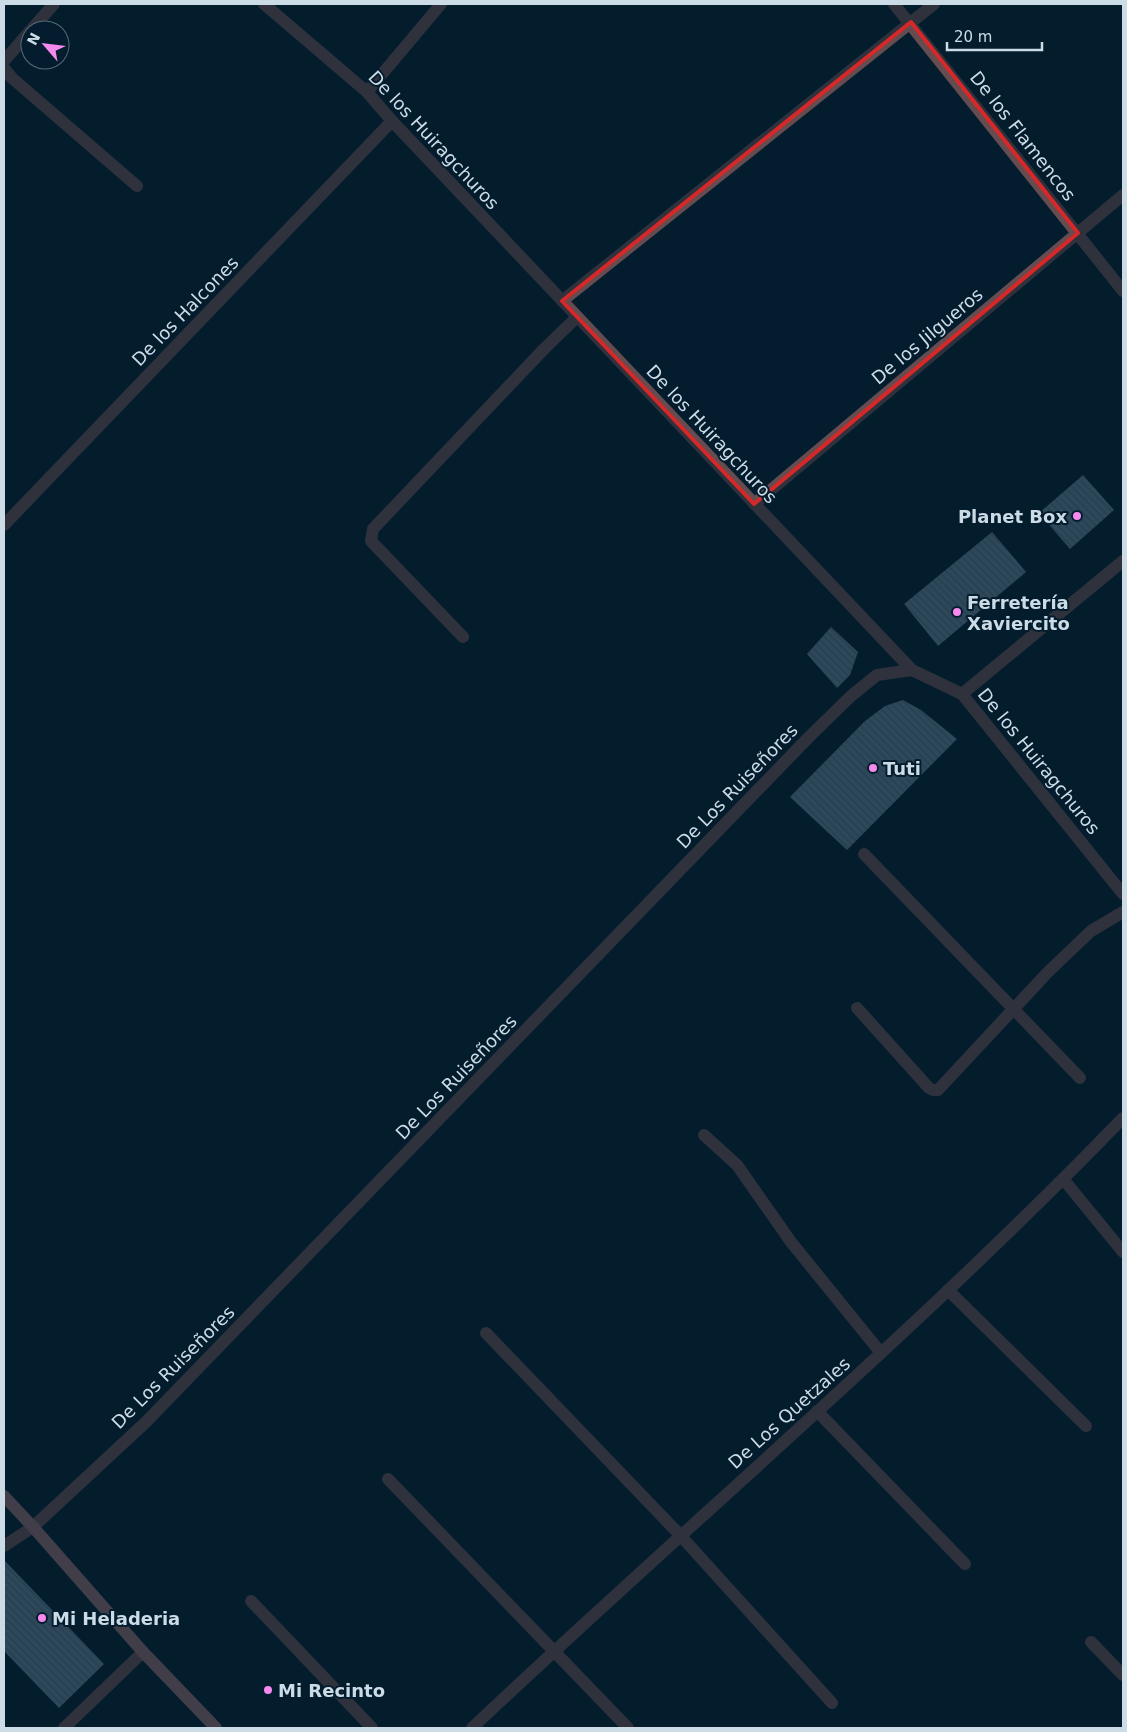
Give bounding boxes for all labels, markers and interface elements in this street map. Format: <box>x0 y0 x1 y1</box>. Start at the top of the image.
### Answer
north arrow <box>20 20 70 70</box>
scale bar <box>947 20 1042 52</box>
text: 20 m <box>954 28 992 46</box>
text: N <box>24 30 43 48</box>
street label: De los Huiragchuros <box>364 66 504 214</box>
street label: De los Flamencos <box>966 67 1080 205</box>
street label: De los Halcones <box>127 252 243 370</box>
street label: De los Jilgueros <box>867 283 987 389</box>
street label: De los Huiragchuros <box>642 360 782 508</box>
place label: Planet Box <box>958 506 1067 527</box>
marker: Planet Box <box>1071 510 1083 522</box>
place label: Ferretería Xaviercito <box>967 592 1070 634</box>
marker: Ferretería Xaviercito <box>951 606 963 618</box>
street label: De los Huiragchuros <box>974 684 1104 838</box>
street label: De Los Ruiseñores <box>672 719 802 853</box>
place label: Tuti <box>883 758 921 779</box>
marker: Tuti <box>867 762 879 774</box>
street label: De Los Ruiseñores <box>391 1010 521 1144</box>
street label: De Los Ruiseñores <box>107 1301 239 1433</box>
street label: De Los Quetzales <box>724 1353 854 1473</box>
place label: Mi Heladeria <box>52 1608 180 1629</box>
marker: Mi Heladeria <box>36 1612 48 1624</box>
place label: Mi Recinto <box>278 1680 385 1701</box>
marker: Mi Recinto <box>262 1684 274 1696</box>

